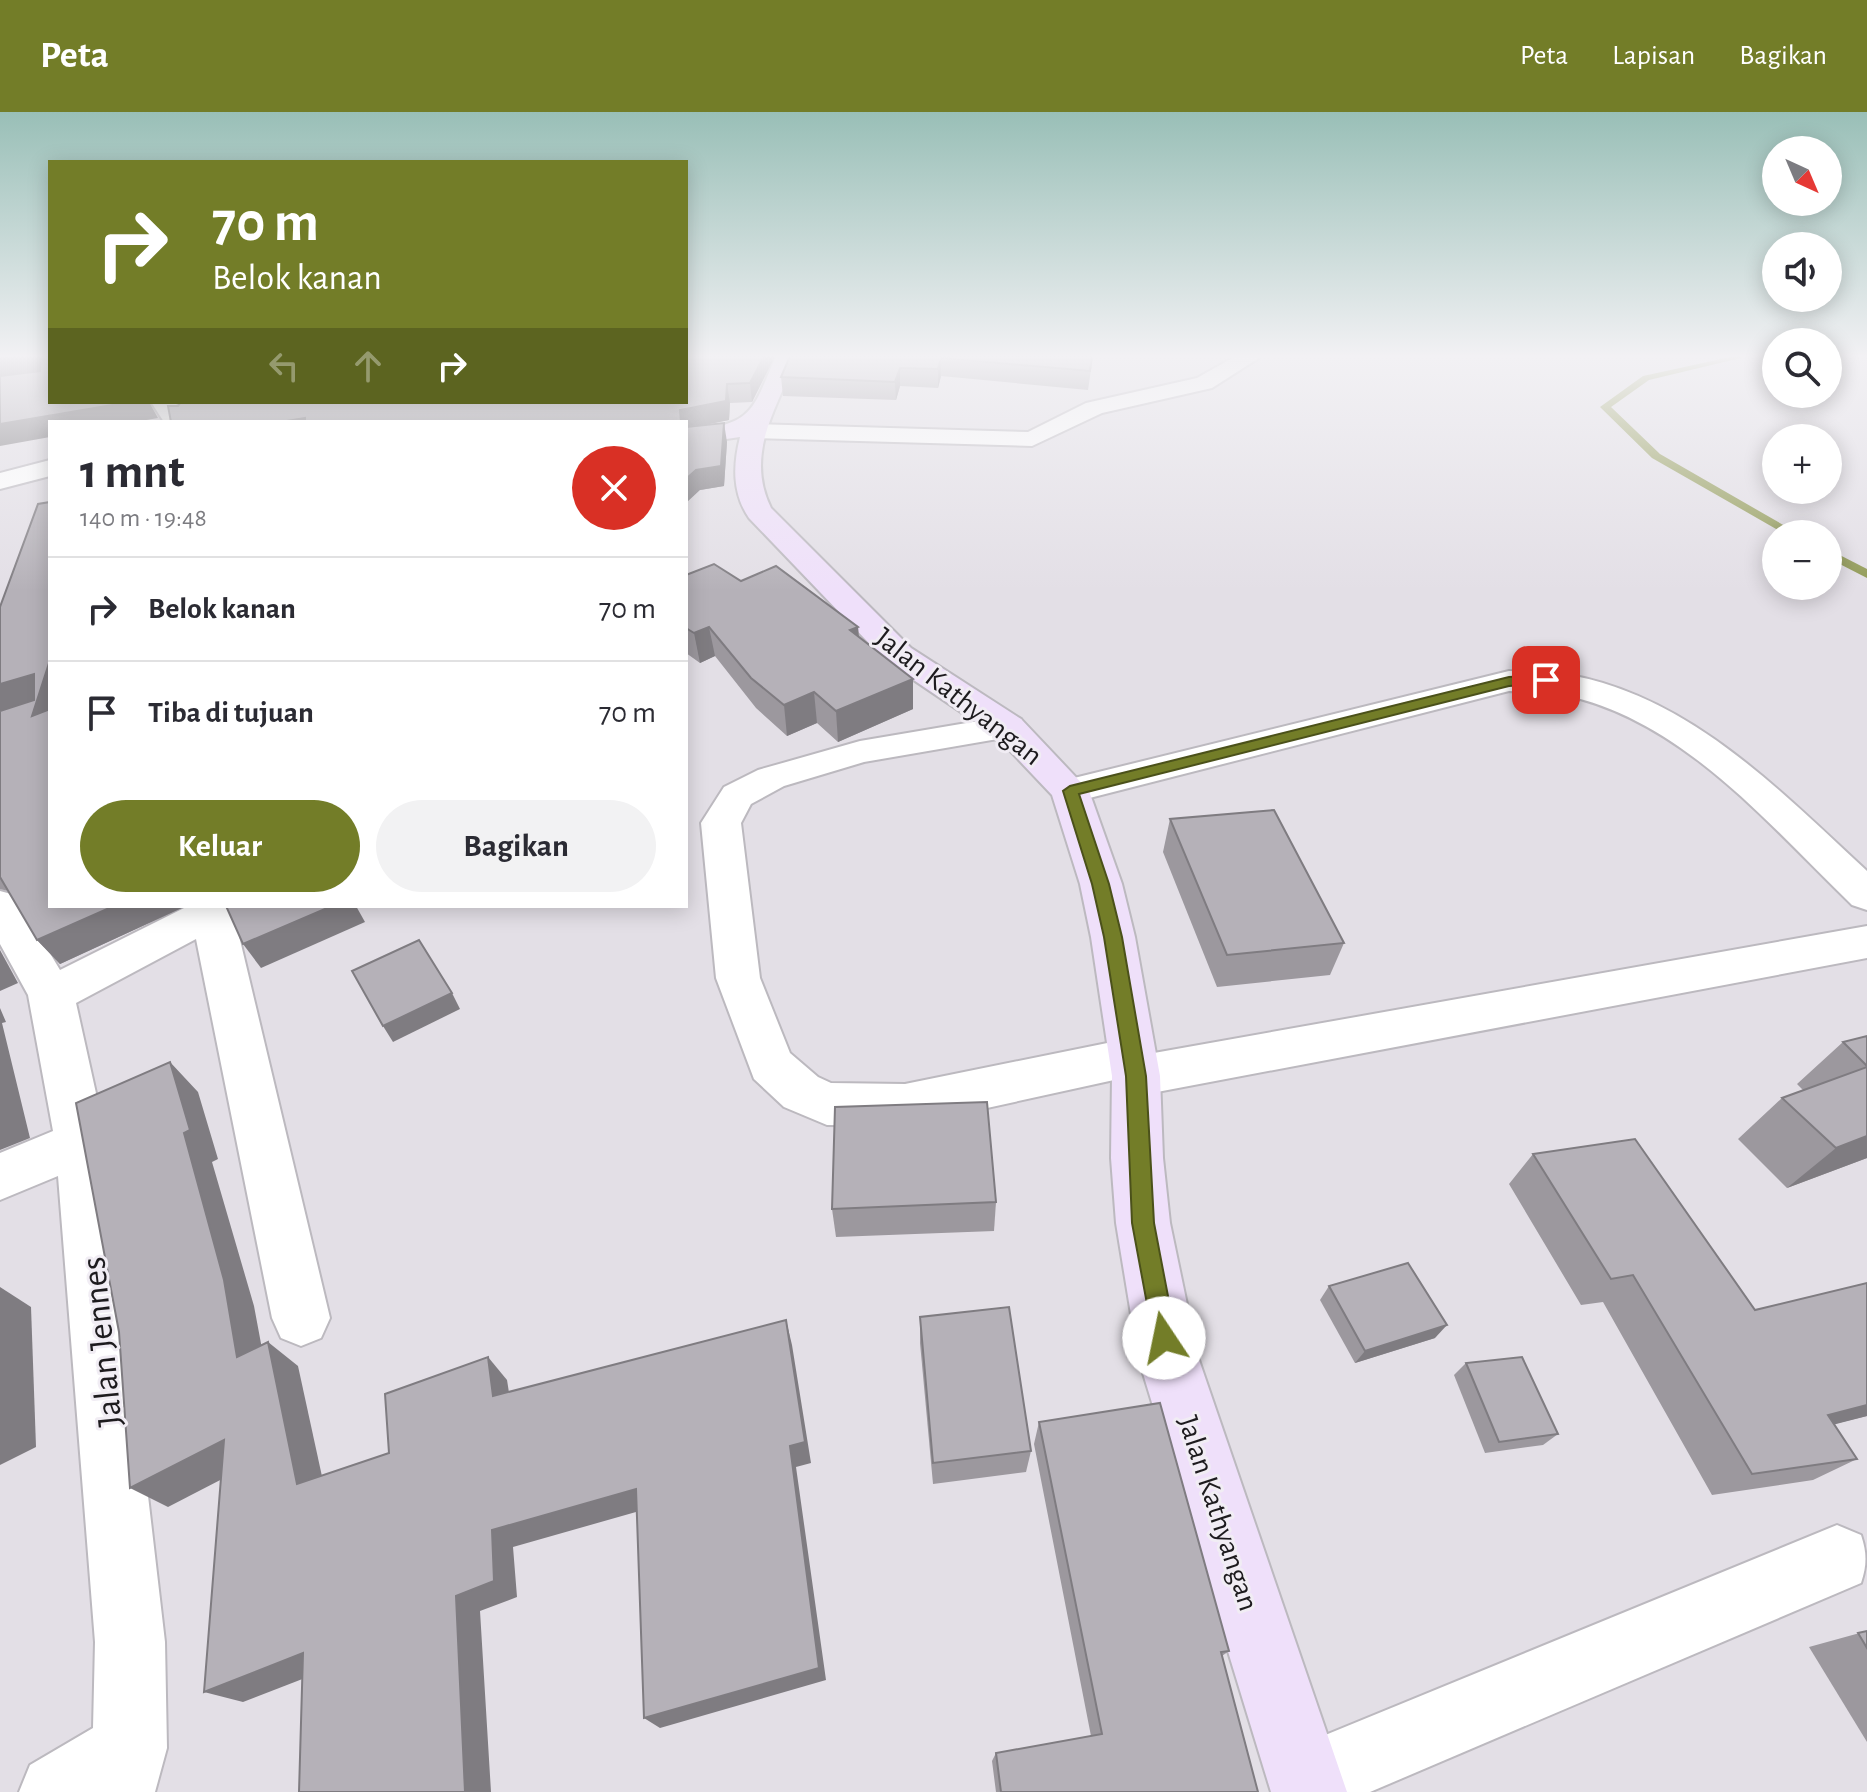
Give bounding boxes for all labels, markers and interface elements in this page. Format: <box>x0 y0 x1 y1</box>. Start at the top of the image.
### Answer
text: Peta <box>40 37 109 75</box>
text: Peta <box>1520 42 1568 70</box>
text: Lapisan <box>1612 42 1695 70</box>
text: Bagikan <box>1739 42 1827 70</box>
north arrow <box>1762 136 1842 216</box>
map controls <box>1762 136 1842 600</box>
icon: right <box>80 192 184 296</box>
text: 70 m <box>212 195 319 251</box>
button: sound <box>1762 232 1842 312</box>
text: Belok kanan <box>212 260 382 296</box>
button: search <box>1762 328 1842 408</box>
icon: left <box>262 344 306 388</box>
icon: ahead <box>346 344 390 388</box>
icon: right <box>430 344 474 388</box>
button: + <box>1762 424 1842 504</box>
button: close <box>572 446 656 530</box>
text: 1 mnt <box>80 449 185 497</box>
text: 140 m · 19:48 <box>80 505 207 531</box>
button: − <box>1762 520 1842 600</box>
icon: right <box>80 587 124 631</box>
text: Belok kanan <box>148 594 296 624</box>
text: 70 m <box>599 594 656 624</box>
street label: Jalan Kathyangan <box>869 622 1048 771</box>
pin <box>1512 646 1580 714</box>
icon: arrive <box>1524 658 1568 702</box>
icon: arrive <box>80 691 124 735</box>
text: Tiba di tujuan <box>148 698 314 728</box>
text: 70 m <box>599 698 656 728</box>
button: Keluar <box>80 800 360 892</box>
button: Bagikan <box>376 800 656 892</box>
street label: Jalan Jennes <box>75 1255 129 1428</box>
position arrow <box>1122 1296 1206 1380</box>
street label: Jalan Kathyangan <box>1172 1412 1264 1615</box>

